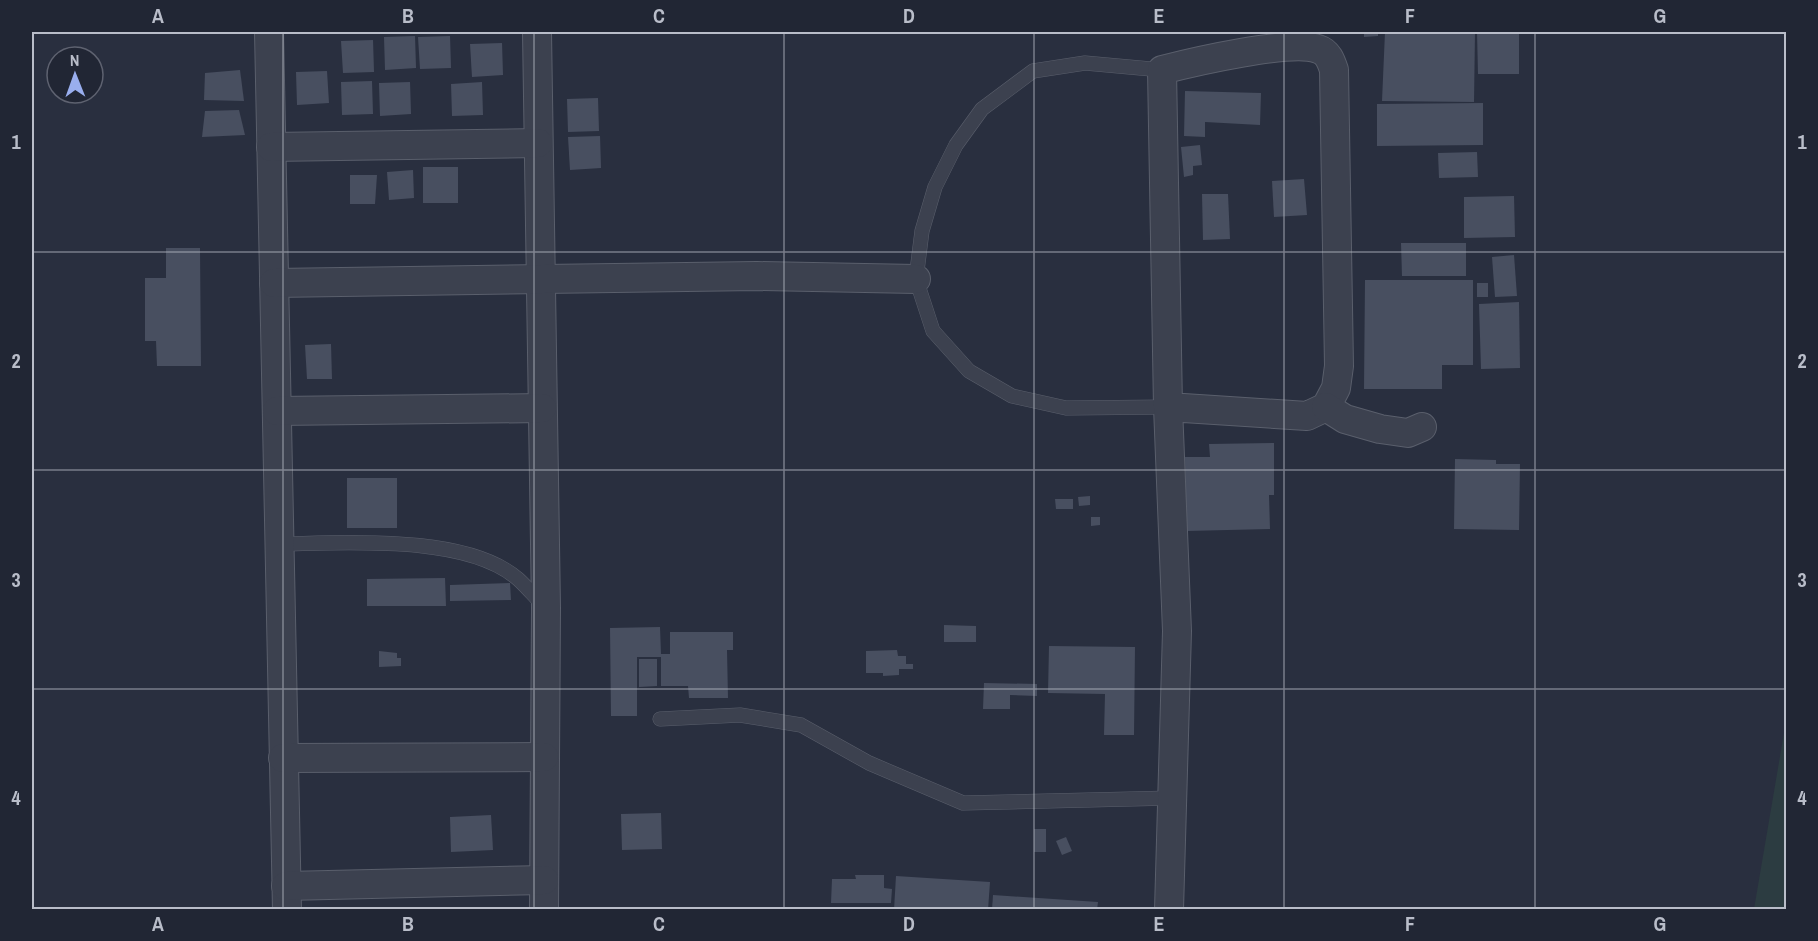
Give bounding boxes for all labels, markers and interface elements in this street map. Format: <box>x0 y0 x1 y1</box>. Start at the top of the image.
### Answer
text: A <box>152 2 164 29</box>
text: B <box>402 2 414 29</box>
text: C <box>653 2 665 29</box>
text: D <box>903 2 915 29</box>
text: E <box>1154 2 1165 29</box>
text: F <box>1405 2 1415 29</box>
text: G <box>1654 2 1666 29</box>
north arrow <box>45 45 105 105</box>
text: N <box>70 49 80 71</box>
text: 1 <box>11 128 21 155</box>
text: 1 <box>1797 128 1807 155</box>
text: 2 <box>11 347 21 374</box>
text: 2 <box>1797 347 1807 374</box>
text: 3 <box>11 566 21 593</box>
text: 3 <box>1797 566 1807 593</box>
text: 4 <box>11 784 21 811</box>
text: 4 <box>1797 784 1807 811</box>
text: A <box>152 910 164 937</box>
text: B <box>402 910 414 937</box>
text: C <box>653 910 665 937</box>
text: D <box>903 910 915 937</box>
text: E <box>1154 910 1165 937</box>
text: F <box>1405 910 1415 937</box>
text: G <box>1654 910 1666 937</box>

